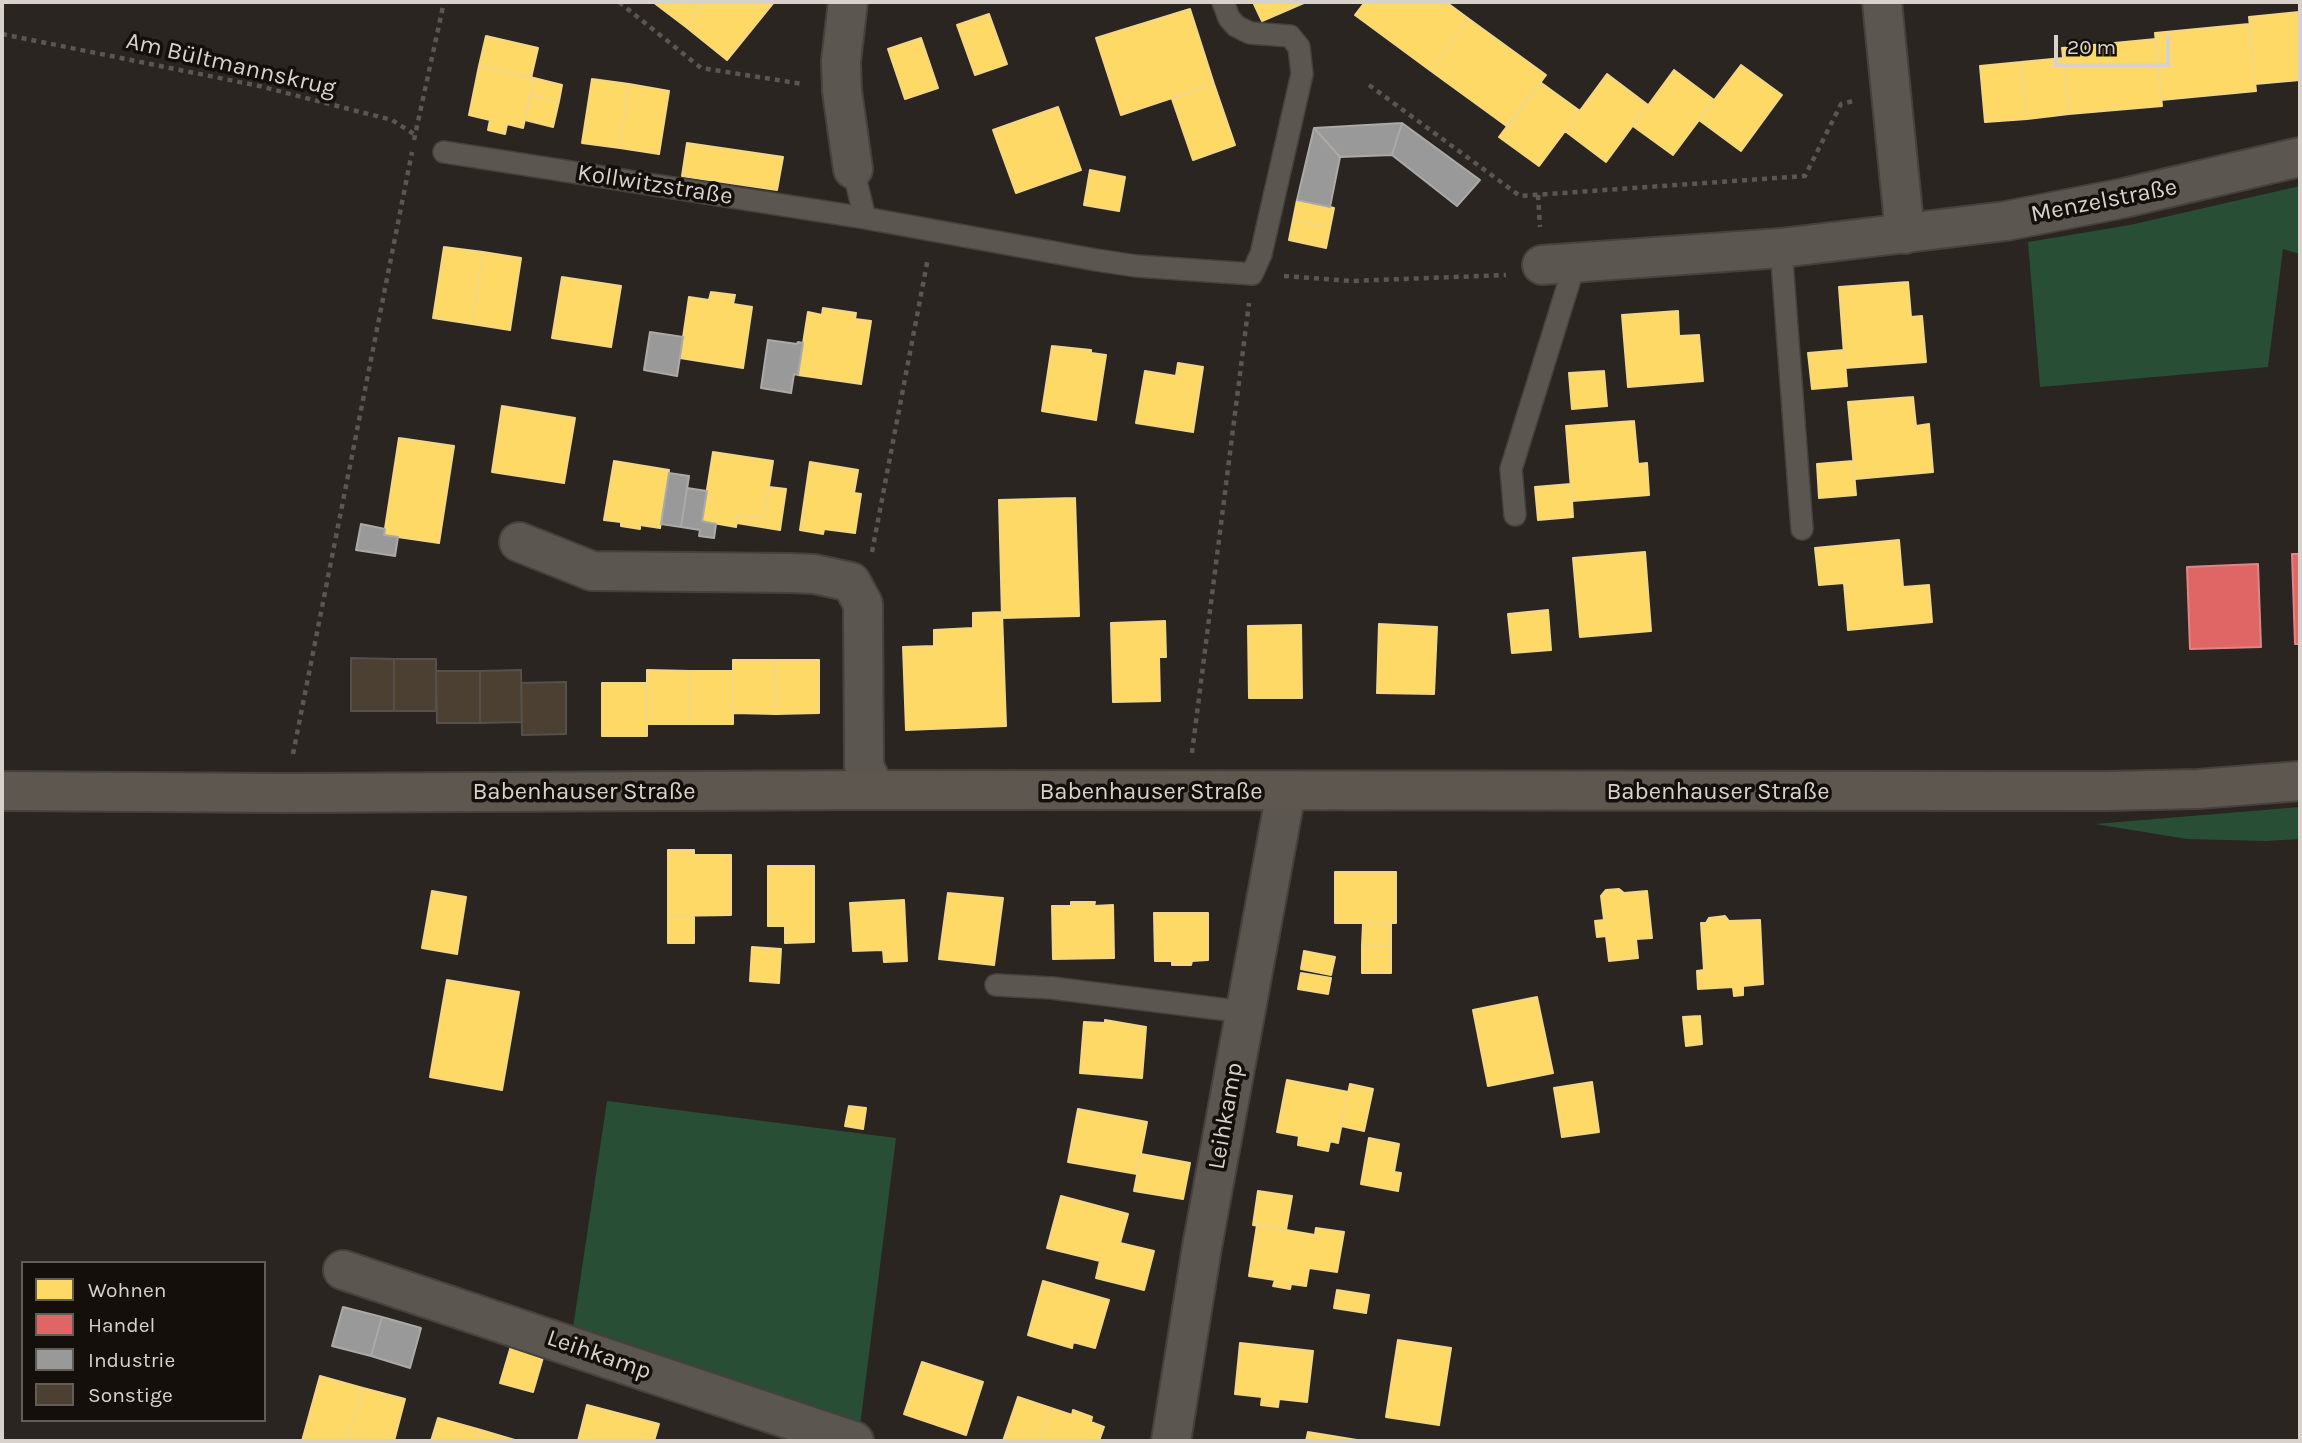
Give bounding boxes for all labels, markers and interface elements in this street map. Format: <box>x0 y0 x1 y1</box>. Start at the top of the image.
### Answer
scale bar <box>2057 21 2172 65</box>
street label: Am Bültmannskrug <box>123 27 339 103</box>
text: 20 m <box>2067 35 2116 59</box>
street label: Kollwitzstraße <box>575 159 735 211</box>
street label: Menzelstraße <box>2029 173 2179 229</box>
street label: Babenhauser Straße <box>472 778 696 806</box>
street label: Babenhauser Straße <box>1039 778 1263 806</box>
street label: Babenhauser Straße <box>1606 778 1830 806</box>
street label: Leihkamp <box>1202 1060 1250 1172</box>
legend <box>21 1261 266 1422</box>
text: Wohnen <box>88 1278 166 1302</box>
text: Handel <box>88 1313 155 1337</box>
street label: Leihkamp <box>543 1324 655 1386</box>
text: Industrie <box>88 1348 175 1372</box>
text: Sonstige <box>88 1383 173 1407</box>

